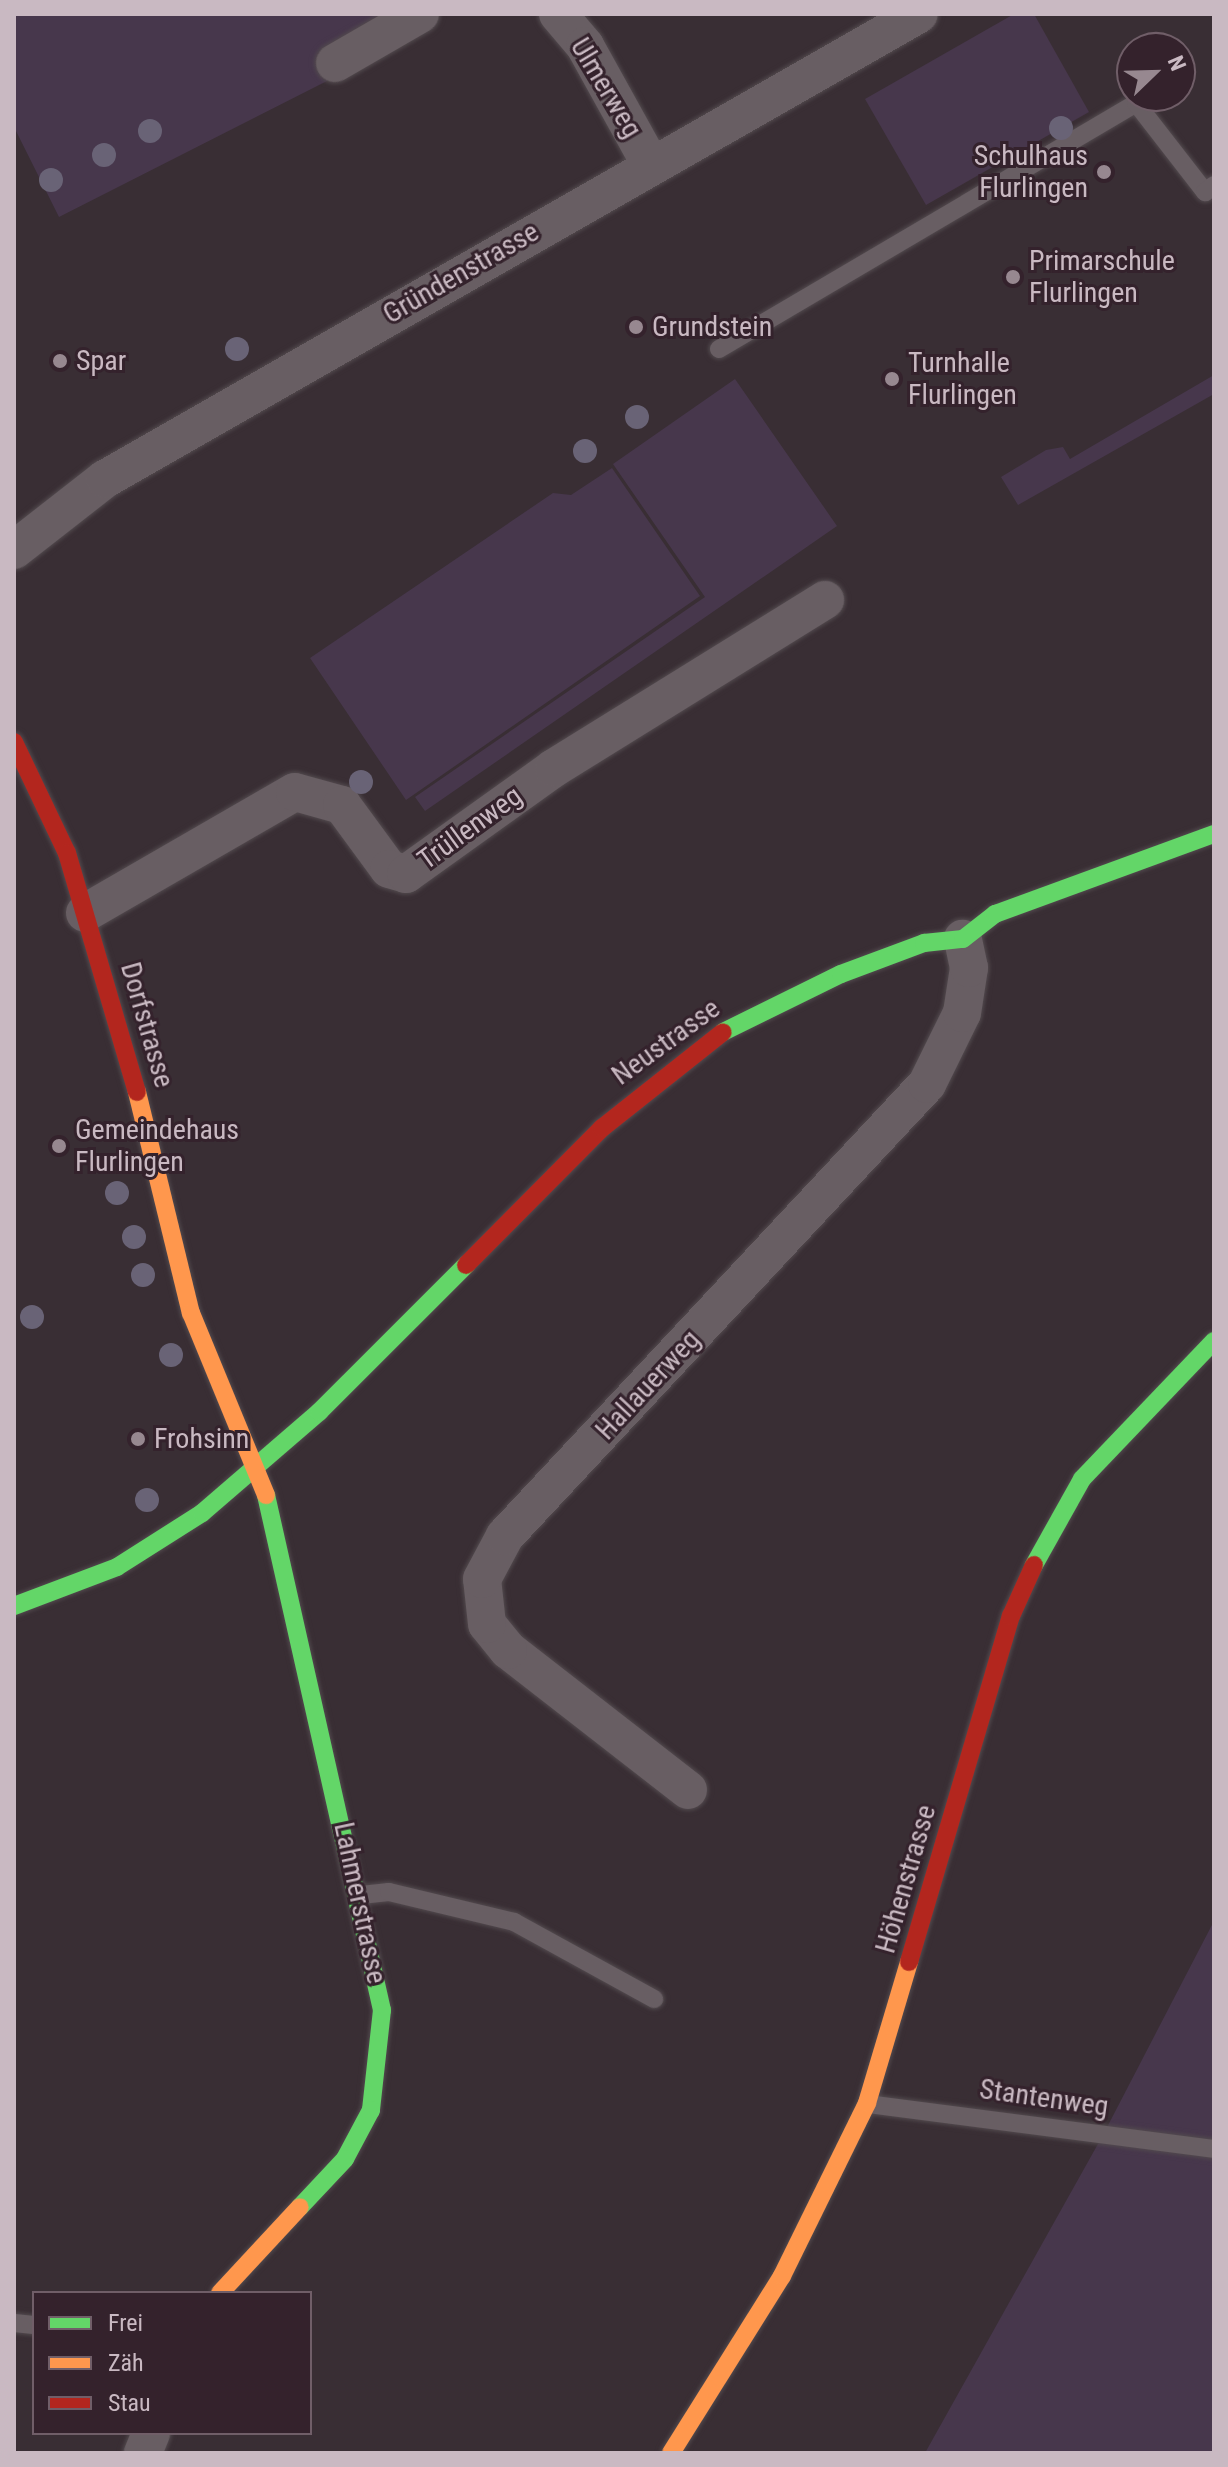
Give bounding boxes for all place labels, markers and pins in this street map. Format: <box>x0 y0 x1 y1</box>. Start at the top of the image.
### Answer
place label: Schulhaus Flurlingen <box>974 139 1088 205</box>
marker: Schulhaus Flurlingen <box>1095 163 1113 181</box>
place label: Primarschule Flurlingen <box>1029 244 1175 310</box>
marker: Primarschule Flurlingen <box>1004 268 1022 286</box>
place label: Grundstein <box>652 310 772 344</box>
marker: Grundstein <box>627 318 645 336</box>
place label: Spar <box>76 344 126 378</box>
place label: Turnhalle Flurlingen <box>908 346 1017 412</box>
marker: Spar <box>51 352 69 370</box>
marker: Turnhalle Flurlingen <box>883 370 901 388</box>
place label: Gemeindehaus Flurlingen <box>75 1113 239 1179</box>
marker: Gemeindehaus Flurlingen <box>50 1137 68 1155</box>
place label: Frohsinn <box>154 1422 249 1456</box>
marker: Frohsinn <box>129 1430 147 1448</box>

